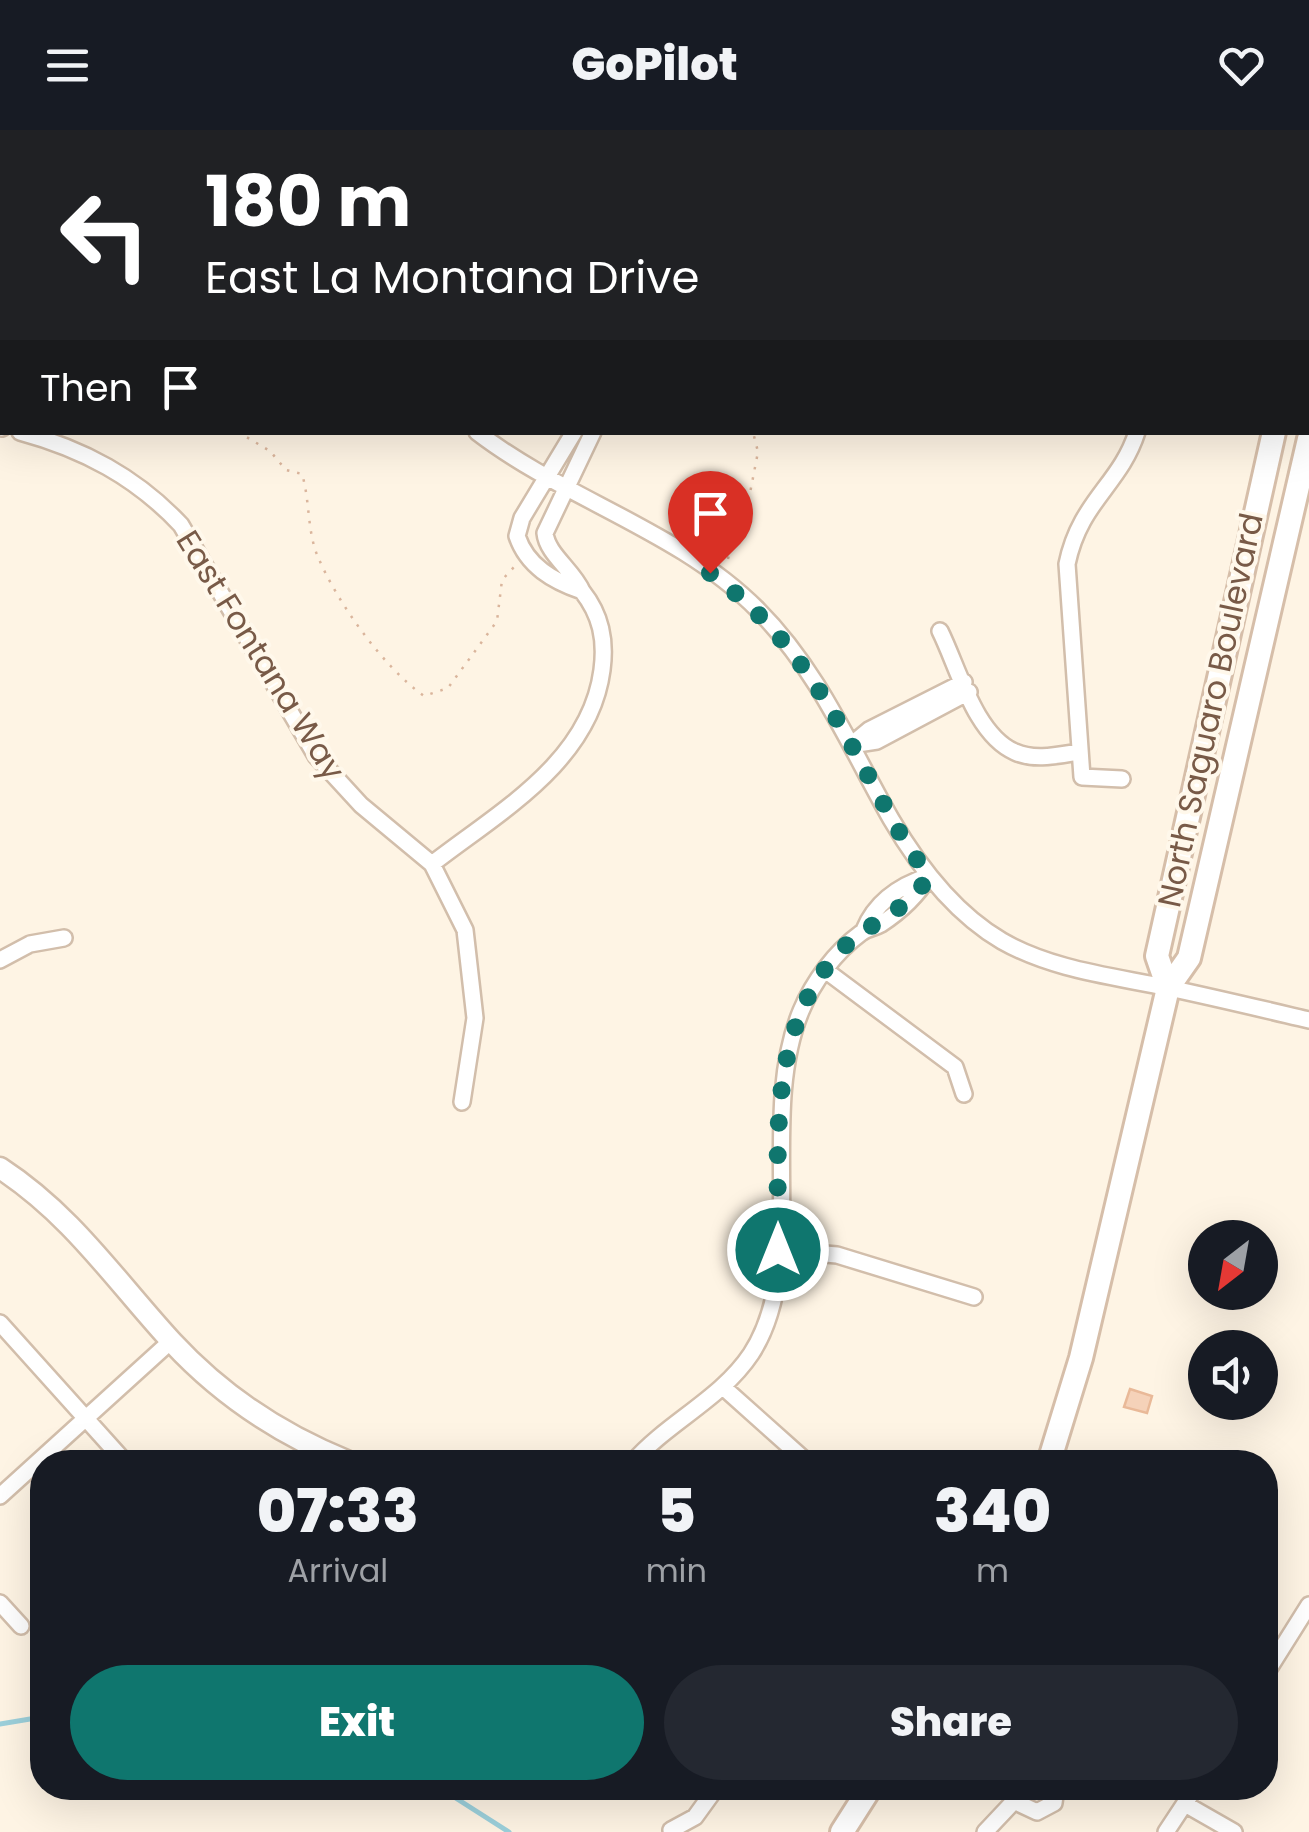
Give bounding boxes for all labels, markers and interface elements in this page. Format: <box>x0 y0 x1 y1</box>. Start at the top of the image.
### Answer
text: GoPilot <box>571 33 738 96</box>
icon: menu <box>40 38 95 93</box>
icon: heart <box>1214 38 1269 93</box>
text: 180 m <box>205 152 411 251</box>
icon: left <box>40 170 170 300</box>
text: East La Montana Drive <box>205 246 699 309</box>
icon: arrive <box>153 360 208 415</box>
text: Then <box>40 361 133 414</box>
pin <box>668 471 753 574</box>
icon: arrive <box>683 486 738 541</box>
street label: North Saguaro Boulevard <box>1146 509 1274 911</box>
street label: East Fontana Way <box>166 521 356 789</box>
position arrow <box>726 1198 830 1302</box>
north arrow <box>1188 1220 1278 1310</box>
map controls <box>1188 1220 1278 1420</box>
button: sound <box>1188 1330 1278 1420</box>
text: 07:33 <box>257 1469 419 1553</box>
text: 5 <box>657 1469 696 1553</box>
text: 340 <box>934 1469 1051 1553</box>
text: Arrival <box>287 1548 388 1593</box>
text: min <box>646 1548 707 1593</box>
text: m <box>976 1548 1009 1593</box>
button: Exit <box>70 1665 644 1780</box>
button: Share <box>664 1665 1238 1780</box>

